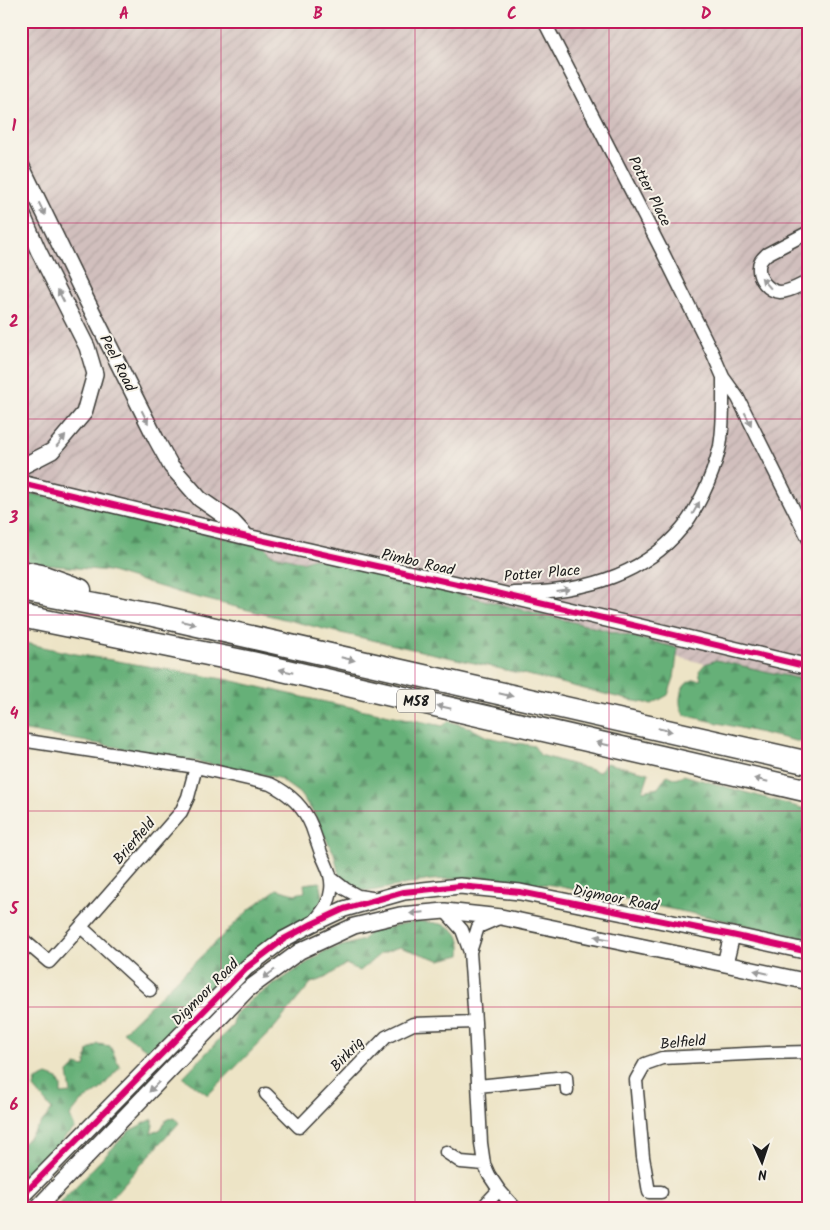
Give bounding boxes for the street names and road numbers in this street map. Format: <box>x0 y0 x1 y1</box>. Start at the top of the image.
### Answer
street label: Potter Place <box>621 152 677 231</box>
street label: Peel Road <box>92 331 142 397</box>
street label: Pimbo Road <box>379 543 457 583</box>
street label: Potter Place <box>503 559 582 589</box>
road number: M58 <box>397 689 435 712</box>
street label: Brierfield <box>107 812 162 871</box>
street label: Digmoor Road <box>571 879 661 919</box>
street label: Digmoor Road <box>166 953 245 1032</box>
street label: Belfield <box>659 1029 707 1057</box>
street label: Birkrig <box>325 1032 371 1078</box>

